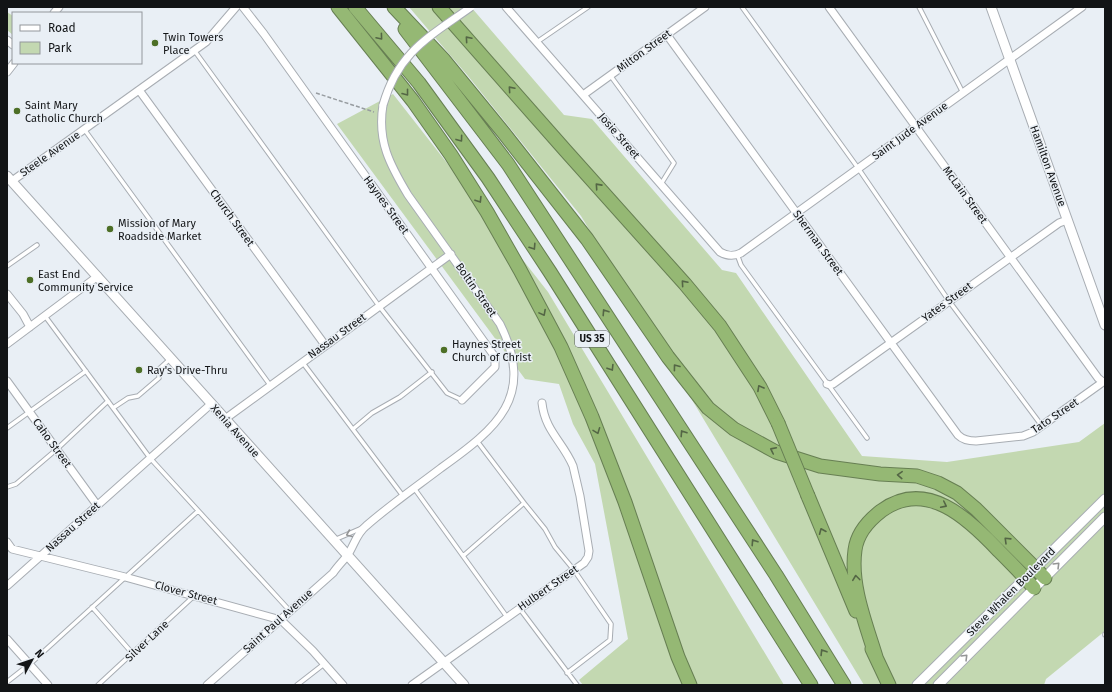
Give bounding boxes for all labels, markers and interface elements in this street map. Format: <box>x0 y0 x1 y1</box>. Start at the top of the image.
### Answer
legend <box>12 12 142 64</box>
text: Road <box>48 21 76 35</box>
street label: Milton Street <box>614 27 674 75</box>
place label: Twin Towers Place <box>163 31 223 57</box>
one-way arrow <box>376 32 383 40</box>
one-way arrow <box>466 37 473 44</box>
marker: Twin Towers Place <box>150 38 160 48</box>
text: Park <box>48 41 72 55</box>
one-way arrow <box>509 86 516 94</box>
one-way arrow <box>401 88 408 95</box>
place label: Saint Mary Catholic Church <box>25 99 103 125</box>
street label: Saint Jude Avenue <box>870 99 950 163</box>
marker: Saint Mary Catholic Church <box>12 106 22 116</box>
street label: Josie Street <box>595 110 643 162</box>
street label: Hamilton Avenue <box>1027 124 1069 208</box>
street label: Steele Avenue <box>17 128 83 180</box>
one-way arrow <box>455 135 462 142</box>
street label: McLain Street <box>940 164 990 226</box>
street label: Haynes Street <box>360 173 412 237</box>
one-way arrow <box>595 183 602 191</box>
street label: Church Street <box>207 187 257 249</box>
one-way arrow <box>475 196 482 203</box>
street label: Sherman Street <box>790 208 846 278</box>
place label: Mission of Mary Roadside Market <box>118 217 201 243</box>
marker: Mission of Mary Roadside Market <box>105 224 115 234</box>
one-way arrow <box>528 243 536 250</box>
street label: Boltin Street <box>453 261 499 319</box>
place label: East End Community Service <box>38 268 133 294</box>
marker: East End Community Service <box>25 275 35 285</box>
street label: Yates Street <box>919 279 975 325</box>
one-way arrow <box>682 280 689 288</box>
one-way arrow <box>538 309 546 316</box>
one-way arrow <box>602 309 610 316</box>
street label: Nassau Street <box>305 311 369 361</box>
road number: US 35 <box>575 331 609 347</box>
place label: Haynes Street Church of Christ <box>452 338 531 364</box>
marker: Haynes Street Church of Christ <box>439 345 449 355</box>
place label: Ray's Drive-Thru <box>147 364 228 377</box>
one-way arrow <box>606 364 613 371</box>
one-way arrow <box>674 364 681 371</box>
marker: Ray's Drive-Thru <box>134 365 144 375</box>
one-way arrow <box>758 385 765 392</box>
street label: Tato Street <box>1029 395 1081 437</box>
street label: Xenia Avenue <box>208 402 262 460</box>
street label: Caho Street <box>30 416 74 470</box>
one-way arrow <box>593 428 601 435</box>
one-way arrow <box>680 430 688 437</box>
one-way arrow <box>770 447 777 455</box>
one-way arrow <box>897 471 903 480</box>
street label: Nassau Street <box>43 499 103 555</box>
one-way arrow <box>940 500 948 508</box>
one-way arrow <box>819 527 827 535</box>
one-way arrow <box>346 529 353 537</box>
one-way arrow <box>1004 537 1012 545</box>
one-way arrow <box>751 539 759 546</box>
street label: Steve Whalen Boulevard <box>964 545 1058 639</box>
street label: Hulbert Street <box>515 562 581 614</box>
one-way arrow <box>1052 562 1060 570</box>
one-way arrow <box>852 575 861 581</box>
street label: Clover Street <box>153 578 219 608</box>
street label: Saint Paul Avenue <box>240 586 316 656</box>
street label: Silver Lane <box>123 618 171 664</box>
north arrow <box>12 640 52 680</box>
text: N <box>32 647 47 661</box>
one-way arrow <box>821 649 828 656</box>
one-way arrow <box>961 654 968 662</box>

